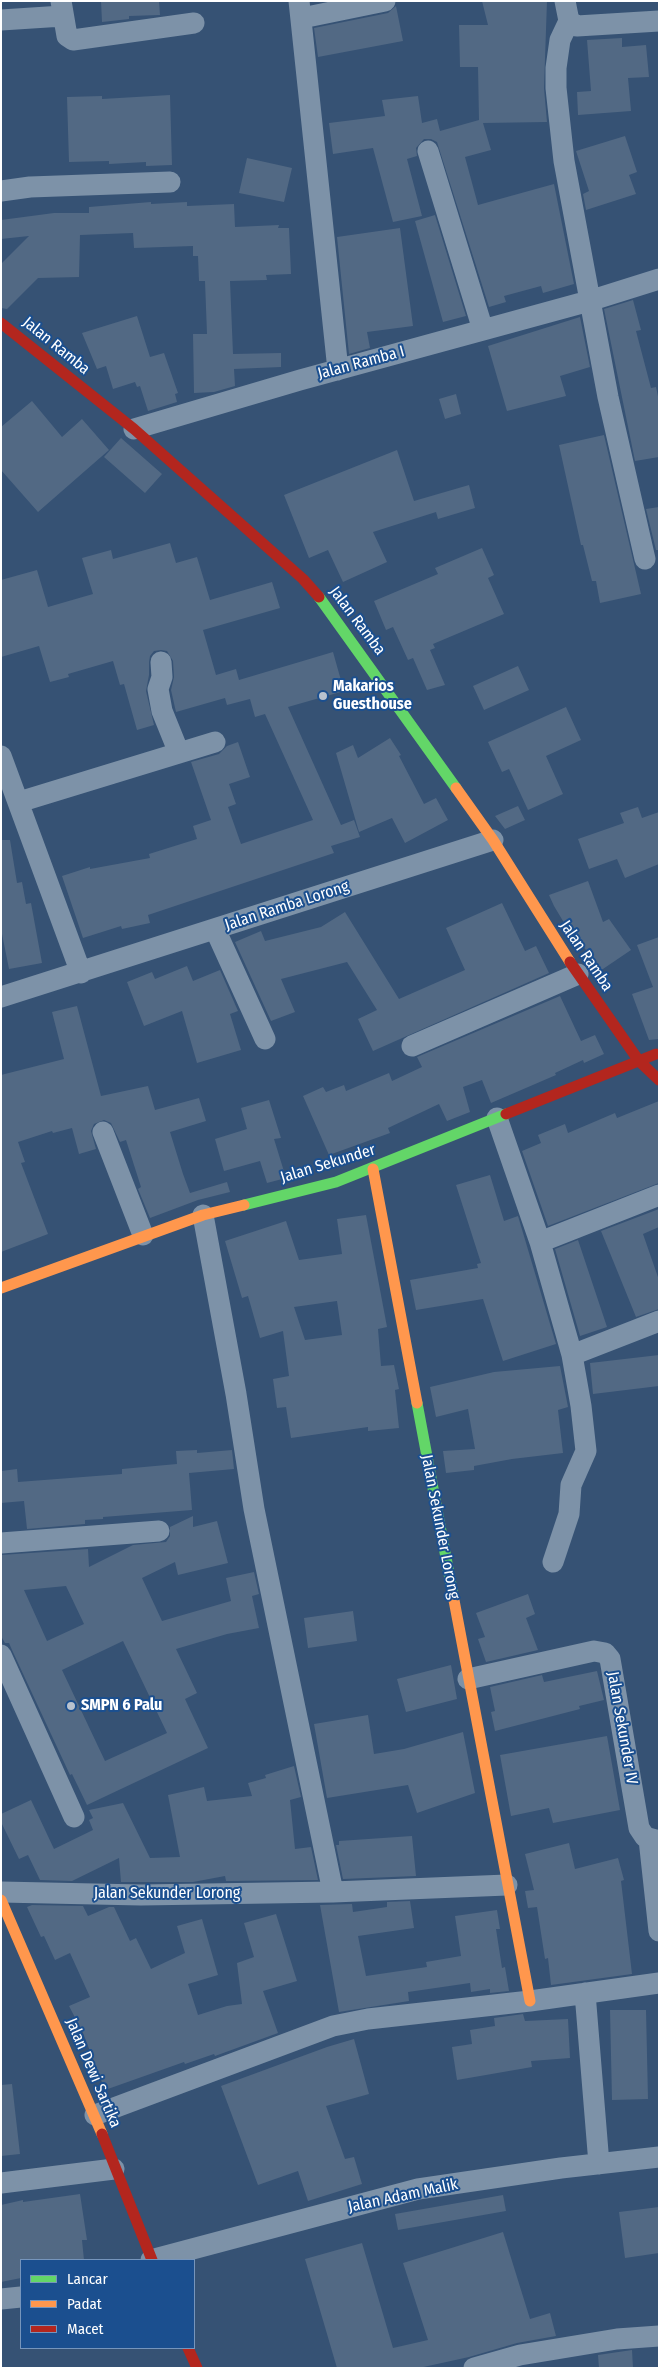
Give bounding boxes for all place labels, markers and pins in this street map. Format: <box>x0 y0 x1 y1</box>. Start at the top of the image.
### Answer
place label: Makarios Guesthouse <box>333 677 412 715</box>
marker: Makarios Guesthouse <box>317 690 329 702</box>
place label: SMPN 6 Palu <box>81 1696 162 1716</box>
marker: SMPN 6 Palu <box>65 1700 77 1712</box>

